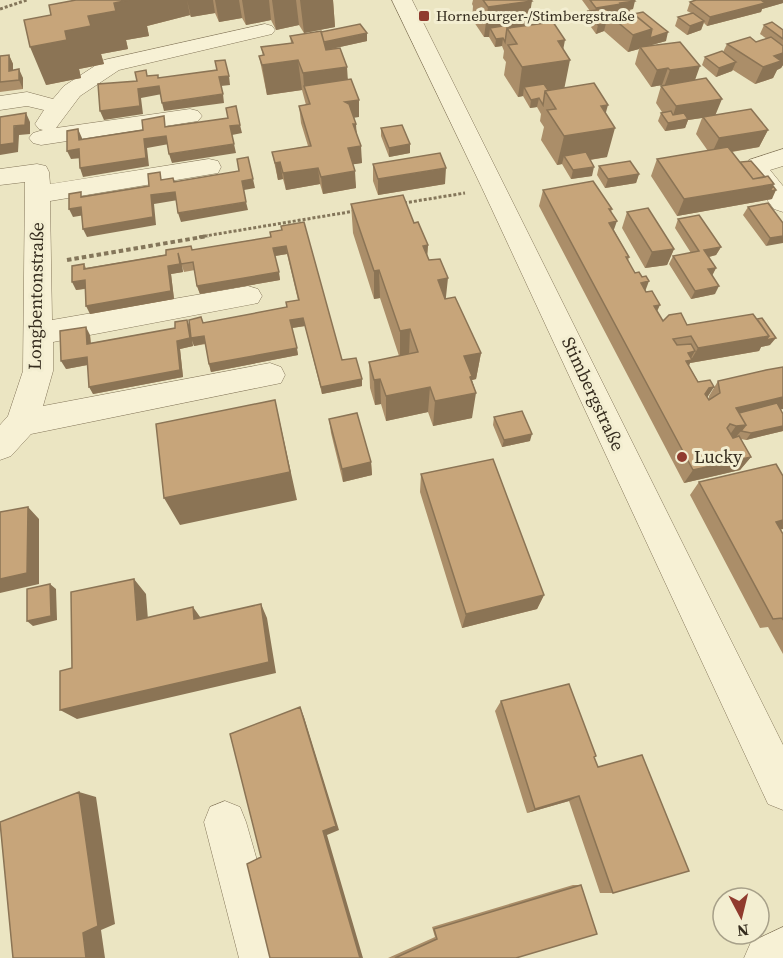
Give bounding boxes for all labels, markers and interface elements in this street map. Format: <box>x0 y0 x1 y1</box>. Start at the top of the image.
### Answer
place label: Horneburger-/Stimbergstraße <box>436 5 635 26</box>
marker: Horneburger-/Stimbergstraße <box>417 9 431 23</box>
street label: Longbentonstraße <box>22 222 49 370</box>
street label: Stimbergstraße <box>556 333 631 455</box>
place label: Lucky <box>694 444 743 469</box>
marker: Lucky <box>675 450 689 464</box>
north arrow <box>711 886 771 946</box>
text: N <box>735 919 750 943</box>

